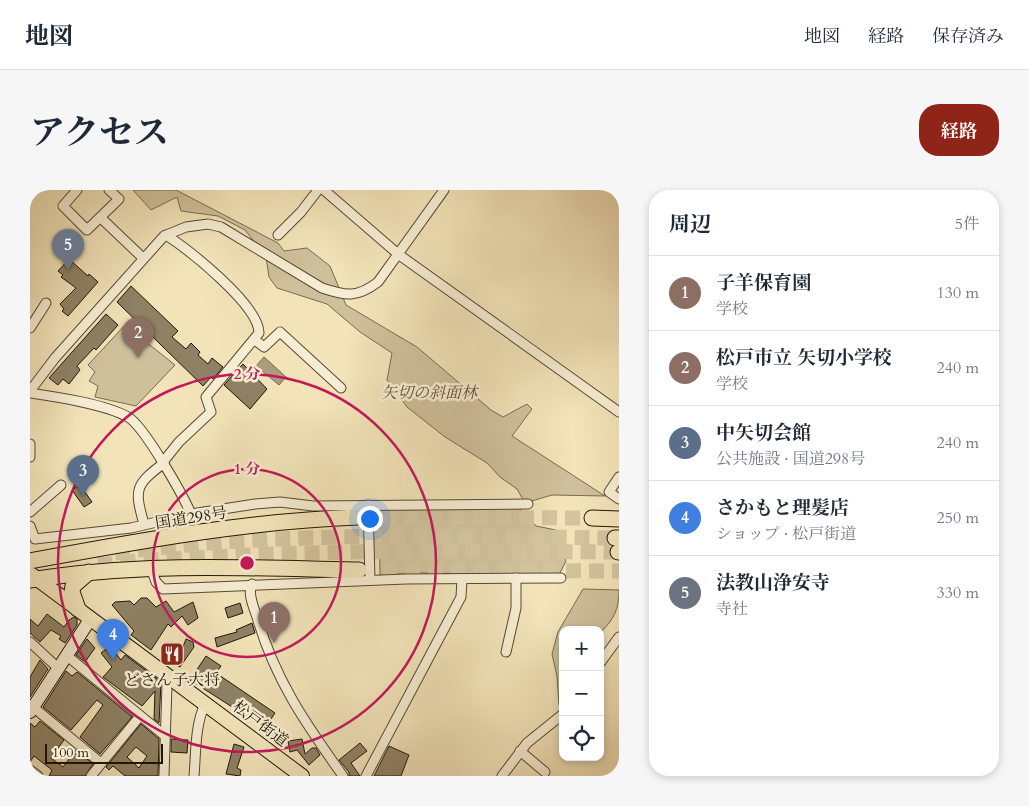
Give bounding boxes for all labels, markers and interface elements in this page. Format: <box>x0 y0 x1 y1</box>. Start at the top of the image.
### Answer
text: 地図 <box>25 20 73 53</box>
text: 地図 <box>804 24 840 49</box>
text: 経路 <box>868 24 904 49</box>
text: 保存済み <box>932 24 1004 49</box>
button: 経路 <box>919 104 999 156</box>
text: アクセス <box>30 109 169 157</box>
text: 周辺 <box>669 210 711 239</box>
text: 5件 <box>955 213 979 235</box>
pin: 5 <box>52 229 84 270</box>
text: 子羊保育園 <box>716 270 811 296</box>
text: 1 <box>681 282 689 304</box>
text: 130 m <box>937 282 979 304</box>
text: 学校 <box>716 298 748 320</box>
pin: 2 <box>122 317 154 358</box>
text: 松戸市立 矢切小学校 <box>716 345 892 371</box>
text: 2 <box>681 357 689 379</box>
text: 240 m <box>937 357 979 379</box>
text: 2 分 <box>234 364 260 384</box>
text: 学校 <box>716 373 748 395</box>
park label: 矢切の斜面林 <box>381 382 479 404</box>
text: 中矢切会館 <box>716 420 811 446</box>
text: 3 <box>681 432 689 454</box>
text: 240 m <box>937 432 979 454</box>
text: 公共施設 · 国道298号 <box>716 448 865 470</box>
pin: 3 <box>67 455 99 496</box>
text: 1 分 <box>234 459 260 479</box>
text: さかもと理髪店 <box>716 495 849 521</box>
street label: 国道298号 <box>154 501 229 535</box>
your location <box>357 506 383 532</box>
text: 4 <box>681 507 689 529</box>
text: 250 m <box>937 507 979 529</box>
text: ショップ · 松戸街道 <box>716 523 856 545</box>
centre of rings <box>238 554 256 572</box>
text: 法教山浄安寺 <box>716 570 830 596</box>
text: 5 <box>681 582 689 604</box>
text: 330 m <box>937 582 979 604</box>
text: 寺社 <box>716 598 748 620</box>
pin: 1 <box>258 602 290 643</box>
pin: 4 <box>97 619 129 660</box>
map controls <box>559 626 604 761</box>
button: + <box>559 626 604 671</box>
restaurant icon: どさん子大将 <box>159 641 185 667</box>
place label: どさん子大将 <box>124 669 220 691</box>
button: − <box>559 671 604 716</box>
street label: 松戸街道 <box>228 696 293 752</box>
button: locate <box>559 716 604 761</box>
scale bar <box>45 741 162 764</box>
text: 100 m <box>52 743 89 762</box>

